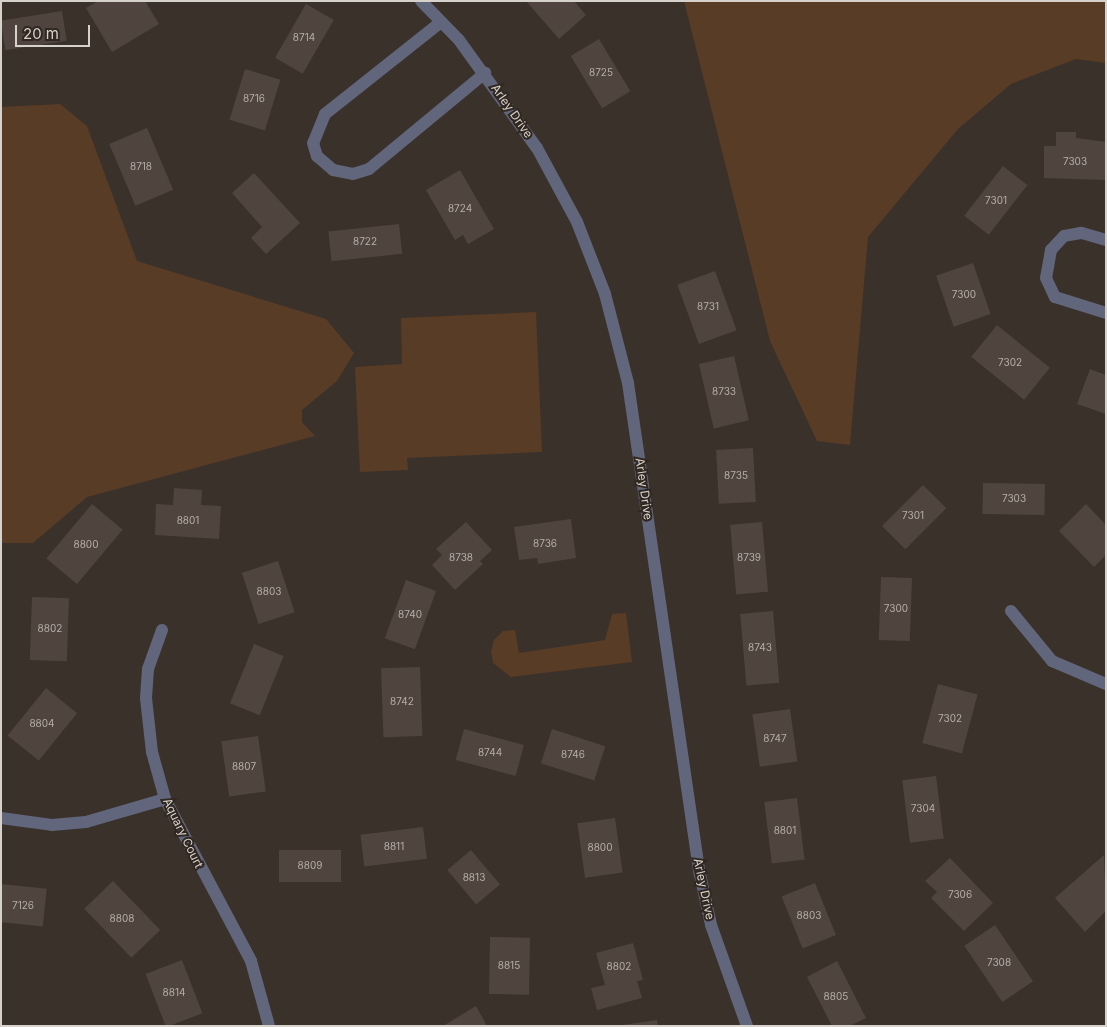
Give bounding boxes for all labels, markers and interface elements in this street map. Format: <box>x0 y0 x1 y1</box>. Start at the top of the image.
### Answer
scale bar <box>18 15 92 47</box>
text: 20 m <box>23 24 59 43</box>
house number: 8714 <box>293 32 315 44</box>
house number: 8725 <box>589 67 613 79</box>
street label: Arley Drive <box>488 81 536 141</box>
house number: 8716 <box>243 93 265 105</box>
house number: 7303 <box>1063 156 1087 168</box>
house number: 8718 <box>130 161 152 173</box>
house number: 7301 <box>985 195 1007 207</box>
house number: 8724 <box>448 203 472 215</box>
house number: 8722 <box>353 236 377 248</box>
house number: 7300 <box>952 289 976 301</box>
house number: 8731 <box>697 301 719 313</box>
house number: 7302 <box>998 357 1022 369</box>
house number: 8733 <box>712 386 736 398</box>
street label: Arley Drive <box>633 457 655 521</box>
house number: 8735 <box>724 470 748 482</box>
house number: 7303 <box>1002 493 1026 505</box>
house number: 7301 <box>902 510 924 522</box>
house number: 8801 <box>177 515 199 527</box>
house number: 8736 <box>533 538 557 550</box>
house number: 8800 <box>74 539 98 551</box>
house number: 8738 <box>449 552 473 564</box>
house number: 8739 <box>737 552 761 564</box>
house number: 8803 <box>257 586 281 598</box>
house number: 7300 <box>884 603 908 615</box>
house number: 8740 <box>398 609 422 621</box>
house number: 8802 <box>38 623 62 635</box>
house number: 8743 <box>748 642 772 654</box>
house number: 8742 <box>390 696 414 708</box>
house number: 7302 <box>938 713 962 725</box>
house number: 8804 <box>29 718 55 730</box>
house number: 8747 <box>763 733 787 745</box>
house number: 8744 <box>478 747 502 759</box>
house number: 8746 <box>561 749 585 761</box>
house number: 8807 <box>232 761 256 773</box>
street label: Aquary Court <box>160 796 206 870</box>
house number: 7304 <box>911 803 935 815</box>
house number: 8801 <box>774 825 796 837</box>
house number: 8811 <box>384 841 404 853</box>
house number: 8800 <box>588 842 612 854</box>
street label: Arley Drive <box>690 857 718 921</box>
house number: 8809 <box>298 860 322 872</box>
house number: 8813 <box>463 872 485 884</box>
house number: 7306 <box>948 889 972 901</box>
house number: 7126 <box>12 900 34 912</box>
house number: 8803 <box>797 910 821 922</box>
house number: 8808 <box>110 913 134 925</box>
house number: 7308 <box>987 957 1011 969</box>
house number: 8815 <box>498 960 520 972</box>
house number: 8802 <box>607 961 631 973</box>
house number: 8814 <box>163 987 185 999</box>
house number: 8805 <box>824 991 848 1003</box>

